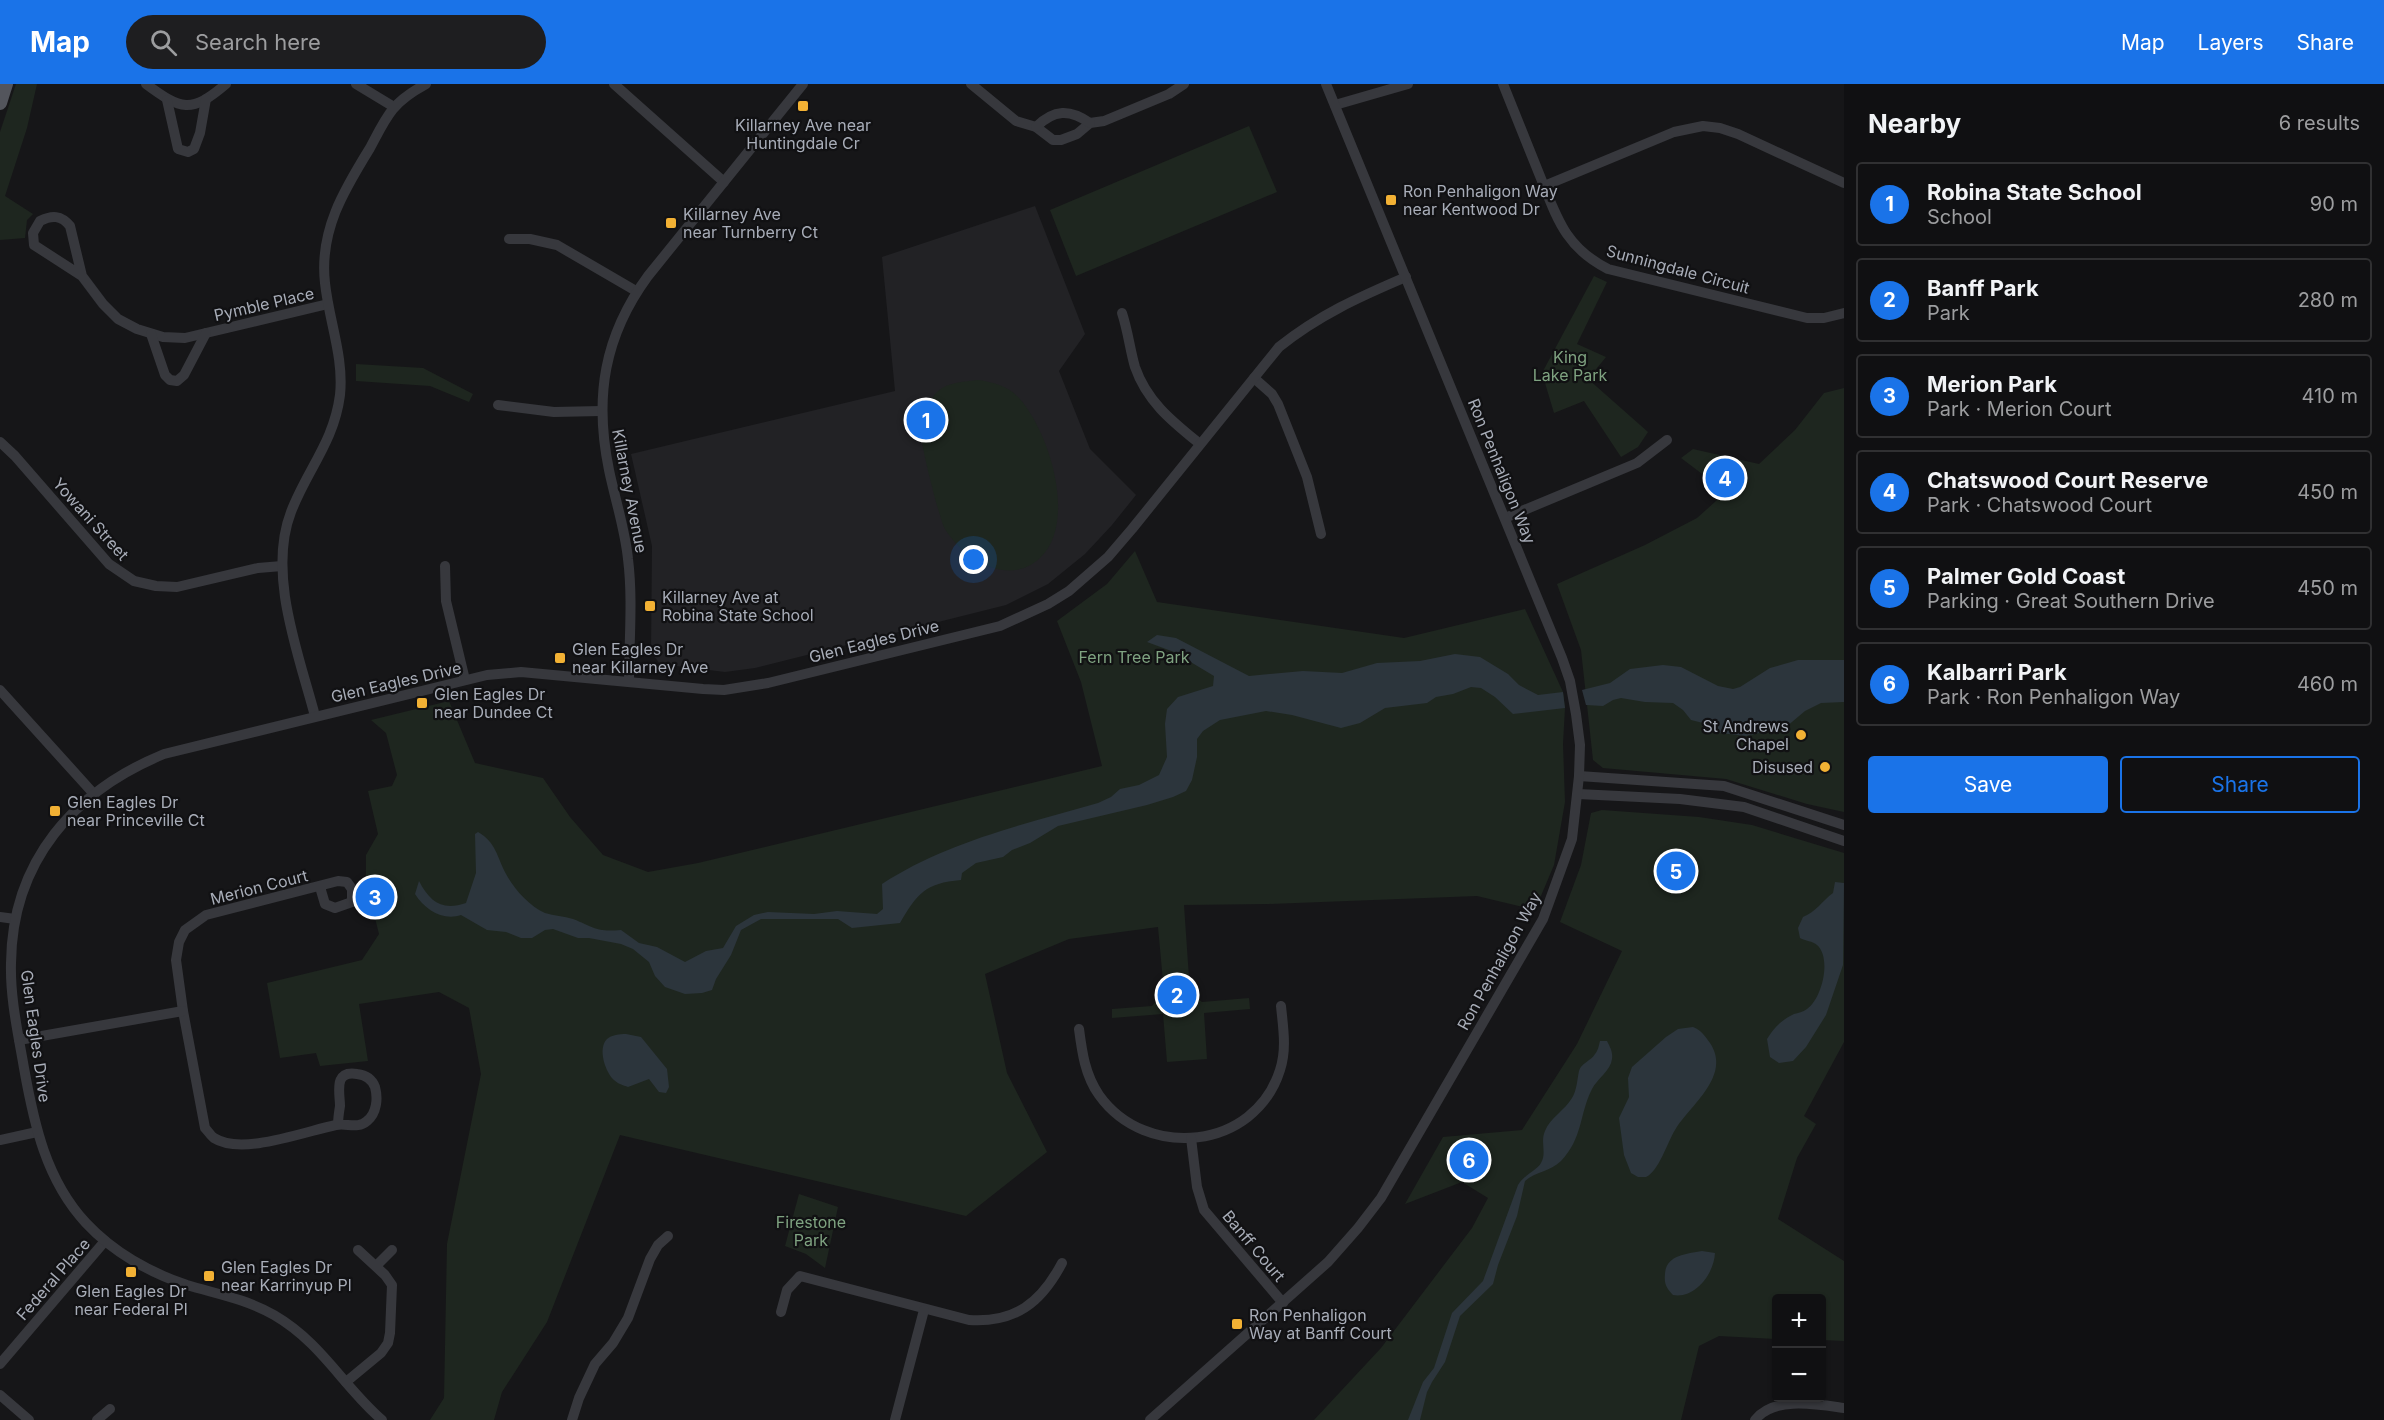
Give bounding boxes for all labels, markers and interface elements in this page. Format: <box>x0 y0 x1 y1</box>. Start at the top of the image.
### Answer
search box <box>126 15 546 69</box>
text: Map <box>30 25 90 59</box>
icon: search <box>147 26 180 59</box>
text: Search here <box>195 29 321 55</box>
text: Map <box>2121 30 2165 55</box>
text: Layers <box>2198 30 2264 55</box>
text: Share <box>2297 30 2354 55</box>
marker: Killarney Ave near Huntingdale Cr <box>796 99 810 113</box>
text: Nearby <box>1868 108 1961 139</box>
text: 6 results <box>2279 111 2360 135</box>
place label: Killarney Ave near Huntingdale Cr <box>735 115 871 153</box>
text: Robina State School <box>1927 179 2142 205</box>
place label: Ron Penhaligon Way near Kentwood Dr <box>1403 181 1558 219</box>
text: 1 <box>1885 192 1894 216</box>
text: 90 m <box>2310 192 2358 216</box>
marker: Ron Penhaligon Way near Kentwood Dr <box>1384 193 1398 207</box>
place label: Killarney Ave near Turnberry Ct <box>683 204 818 242</box>
text: School <box>1927 205 1992 229</box>
marker: Killarney Ave near Turnberry Ct <box>664 216 678 230</box>
street label: Sunningdale Circuit <box>1604 240 1752 298</box>
text: Banff Park <box>1927 275 2039 301</box>
street label: Pymble Place <box>212 283 316 325</box>
text: 2 <box>1883 288 1896 312</box>
text: 280 m <box>2298 288 2358 312</box>
text: Park <box>1927 301 1970 325</box>
park label: King Lake Park <box>1533 347 1607 385</box>
text: Merion Park <box>1927 371 2057 397</box>
text: 3 <box>1883 384 1896 408</box>
text: 410 m <box>2302 384 2358 408</box>
street label: Ron Penhaligon Way <box>1464 395 1540 547</box>
text: Park · Merion Court <box>1927 397 2112 421</box>
pin: 1 <box>906 398 946 442</box>
street label: Killarney Avenue <box>608 427 652 555</box>
pin: 4 <box>1706 456 1744 500</box>
text: Chatswood Court Reserve <box>1927 467 2208 493</box>
street label: Yowani Street <box>49 474 133 564</box>
text: 4 <box>1883 480 1896 504</box>
text: 450 m <box>2297 480 2358 504</box>
text: Park · Chatswood Court <box>1927 493 2152 517</box>
your location <box>959 545 988 574</box>
text: Palmer Gold Coast <box>1927 563 2125 589</box>
text: 5 <box>1883 576 1896 600</box>
text: 450 m <box>2297 576 2358 600</box>
place label: Killarney Ave at Robina State School <box>662 587 814 625</box>
text: Parking · Great Southern Drive <box>1927 589 2215 613</box>
marker: Killarney Ave at Robina State School <box>643 599 657 613</box>
street label: Glen Eagles Drive <box>807 615 941 667</box>
place label: Glen Eagles Dr near Killarney Ave <box>572 639 708 677</box>
park label: Fern Tree Park <box>1079 647 1190 667</box>
marker: Glen Eagles Dr near Killarney Ave <box>553 651 567 665</box>
street label: Glen Eagles Drive <box>329 657 463 707</box>
text: Kalbarri Park <box>1927 659 2067 685</box>
text: 6 <box>1883 672 1896 696</box>
text: 460 m <box>2297 672 2358 696</box>
place label: Glen Eagles Dr near Dundee Ct <box>434 684 553 722</box>
text: Park · Ron Penhaligon Way <box>1927 685 2180 709</box>
marker: Glen Eagles Dr near Dundee Ct <box>415 696 429 710</box>
place label: St Andrews Chapel <box>1702 716 1789 754</box>
marker: St Andrews Chapel <box>1794 728 1808 742</box>
button: Save <box>1868 756 2108 813</box>
button: Share <box>2120 756 2360 813</box>
place label: Disused <box>1752 757 1813 777</box>
marker: Disused <box>1818 760 1832 774</box>
place label: Glen Eagles Dr near Princeville Ct <box>67 792 205 830</box>
marker: Glen Eagles Dr near Princeville Ct <box>48 804 62 818</box>
pin: 5 <box>1656 848 1696 894</box>
street label: Merion Court <box>208 865 310 909</box>
pin: 3 <box>356 874 394 920</box>
street label: Ron Penhaligon Way <box>1453 888 1545 1034</box>
street label: Glen Eagles Drive <box>17 969 55 1103</box>
pin: 2 <box>1158 972 1196 1018</box>
pin: 6 <box>1450 1138 1488 1182</box>
street label: Banff Court <box>1218 1206 1290 1286</box>
park label: Firestone Park <box>776 1212 846 1250</box>
street label: Federal Place <box>12 1234 94 1324</box>
place label: Glen Eagles Dr near Karrinyup Pl <box>221 1257 352 1295</box>
marker: Glen Eagles Dr near Federal Pl <box>124 1265 138 1279</box>
marker: Glen Eagles Dr near Karrinyup Pl <box>202 1269 216 1283</box>
place label: Glen Eagles Dr near Federal Pl <box>74 1281 188 1319</box>
map controls <box>1772 1294 1826 1402</box>
button: + <box>1772 1294 1826 1348</box>
place label: Ron Penhaligon Way at Banff Court <box>1249 1305 1392 1343</box>
marker: Ron Penhaligon Way at Banff Court <box>1230 1317 1244 1331</box>
button: − <box>1772 1348 1826 1402</box>

